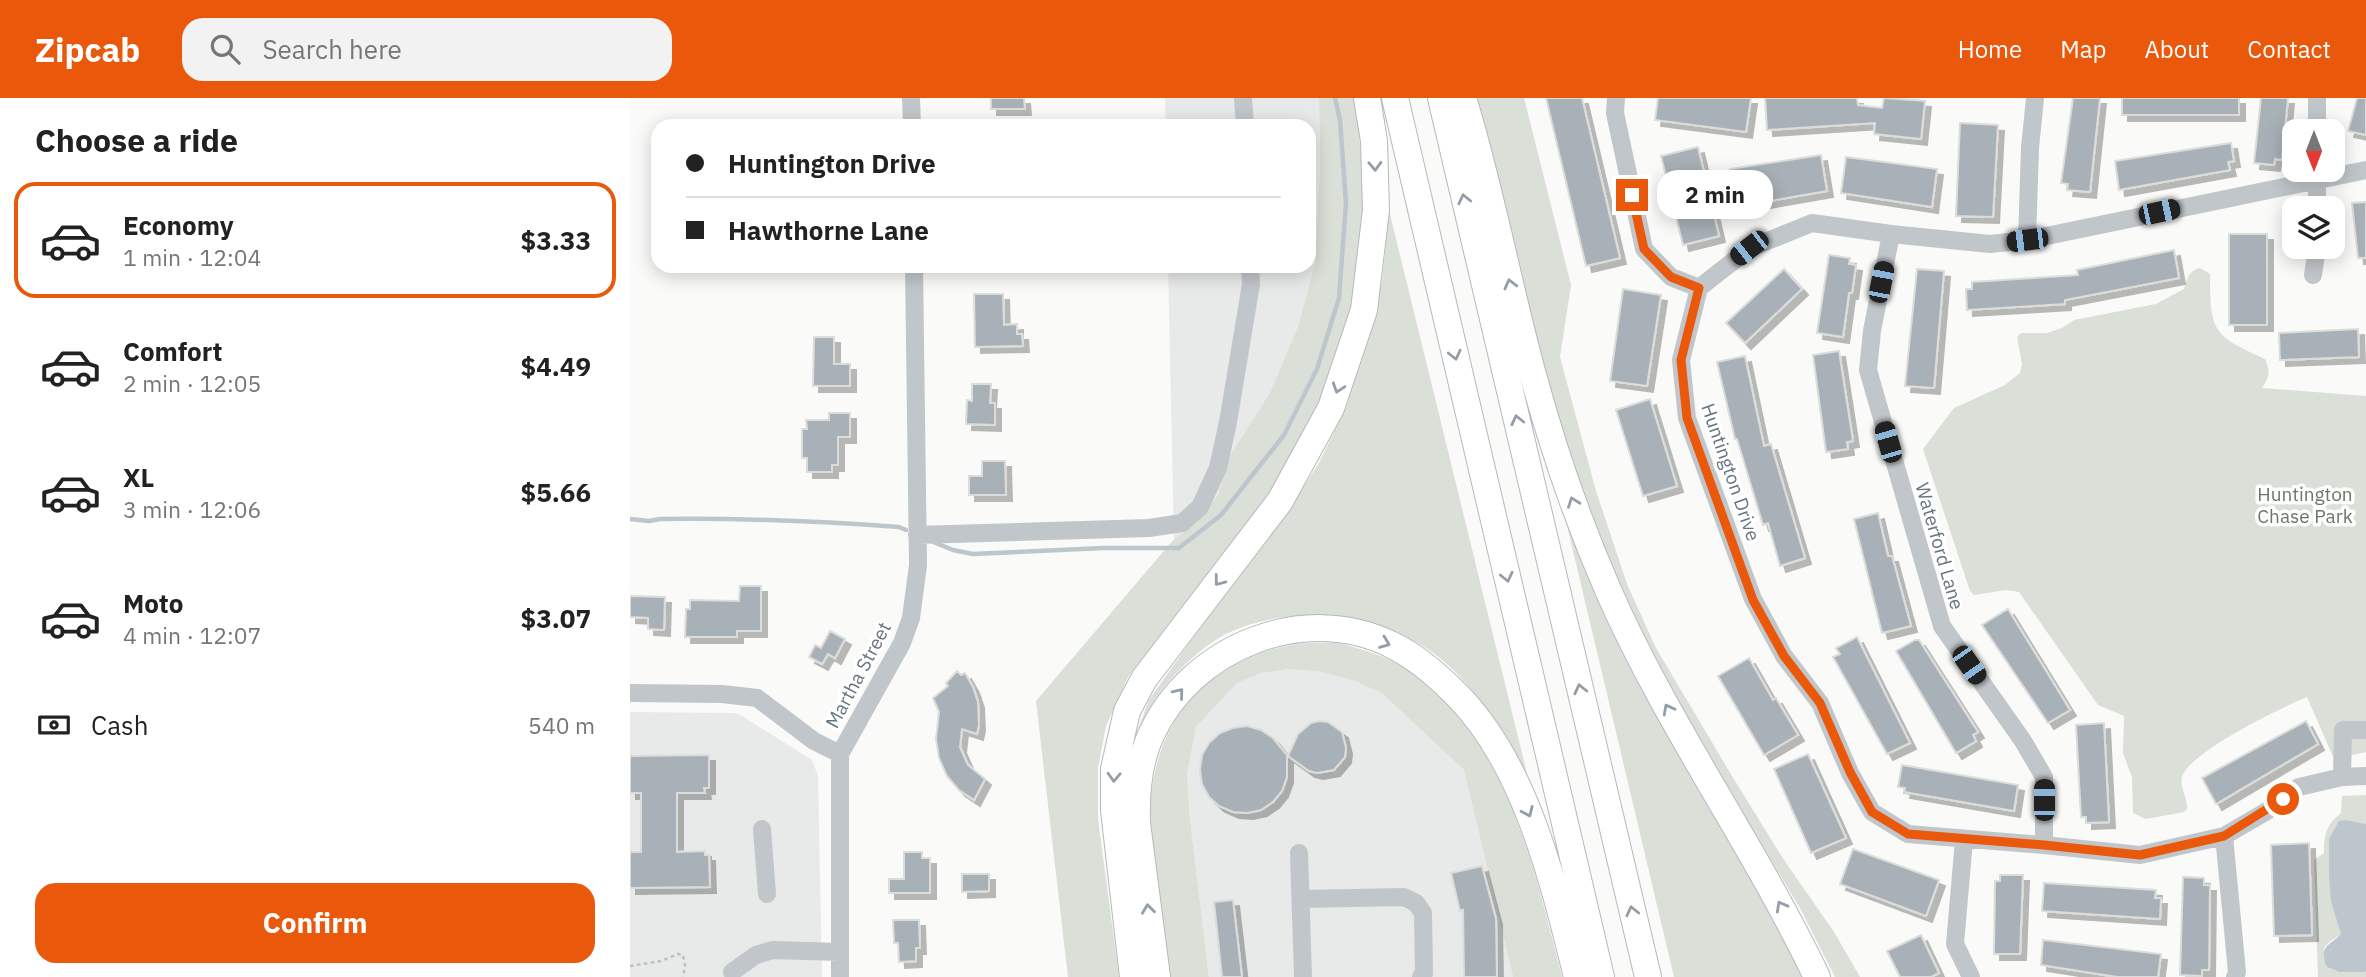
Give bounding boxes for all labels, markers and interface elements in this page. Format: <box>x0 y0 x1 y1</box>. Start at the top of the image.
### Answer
search box <box>182 18 672 81</box>
text: Zipcab <box>35 28 140 71</box>
icon: search <box>206 30 244 68</box>
text: Search here <box>262 32 402 66</box>
text: Home <box>1958 33 2022 65</box>
text: Map <box>2060 33 2106 65</box>
text: About <box>2144 33 2209 65</box>
text: Contact <box>2247 33 2331 65</box>
text: Choose a ride <box>35 119 238 161</box>
north arrow <box>2282 119 2345 182</box>
map controls <box>2282 119 2345 259</box>
text: Huntington Drive <box>728 146 936 180</box>
one-way arrow <box>1367 160 1382 171</box>
callout: 2 min <box>1656 170 1772 220</box>
route end <box>1616 179 1648 211</box>
text: 2 min <box>1685 179 1745 209</box>
one-way arrow <box>1458 193 1473 205</box>
button: layers <box>2282 196 2345 259</box>
car <box>2137 197 2182 227</box>
text: Economy <box>123 208 234 242</box>
icon: car <box>39 209 102 272</box>
text: Hawthorne Lane <box>728 213 929 247</box>
text: $3.33 <box>521 223 591 257</box>
car <box>1726 227 1773 269</box>
car <box>2005 227 2050 253</box>
text: 1 min · 12:04 <box>123 242 261 272</box>
car <box>1867 259 1896 305</box>
one-way arrow <box>1504 278 1518 290</box>
text: Comfort <box>123 334 222 368</box>
icon: car <box>39 335 102 398</box>
text: $4.49 <box>521 349 591 383</box>
one-way arrow <box>1447 349 1461 361</box>
text: 2 min · 12:05 <box>123 368 261 398</box>
one-way arrow <box>1332 382 1346 394</box>
street label: Huntington Drive <box>1696 400 1766 544</box>
one-way arrow <box>1510 414 1525 426</box>
car <box>1873 419 1904 465</box>
text: XL <box>123 460 154 494</box>
icon: car <box>39 461 102 524</box>
text: $5.66 <box>521 475 591 509</box>
street label: Waterford Lane <box>1910 480 1970 612</box>
park label: Huntington Chase Park <box>2257 482 2353 528</box>
text: 3 min · 12:06 <box>123 494 261 524</box>
one-way arrow <box>1567 497 1581 509</box>
one-way arrow <box>1499 571 1514 583</box>
one-way arrow <box>1215 573 1228 586</box>
text: Moto <box>123 586 183 620</box>
icon: car <box>39 587 102 650</box>
text: $3.07 <box>521 601 591 635</box>
street label: Martha Street <box>820 618 896 732</box>
text: 4 min · 12:07 <box>123 620 261 650</box>
one-way arrow <box>1378 634 1390 648</box>
car <box>1949 642 1990 688</box>
one-way arrow <box>1574 683 1588 695</box>
one-way arrow <box>1171 689 1183 702</box>
one-way arrow <box>1663 703 1676 716</box>
icon: cash <box>35 706 73 744</box>
text: Cash <box>91 708 148 742</box>
text: 540 m <box>528 710 595 740</box>
one-way arrow <box>1107 772 1122 783</box>
car <box>2034 779 2055 821</box>
route start <box>2267 783 2299 815</box>
one-way arrow <box>1520 805 1534 817</box>
button: Confirm <box>35 883 595 963</box>
one-way arrow <box>1776 901 1789 913</box>
one-way arrow <box>1141 903 1156 915</box>
one-way arrow <box>1626 905 1640 917</box>

